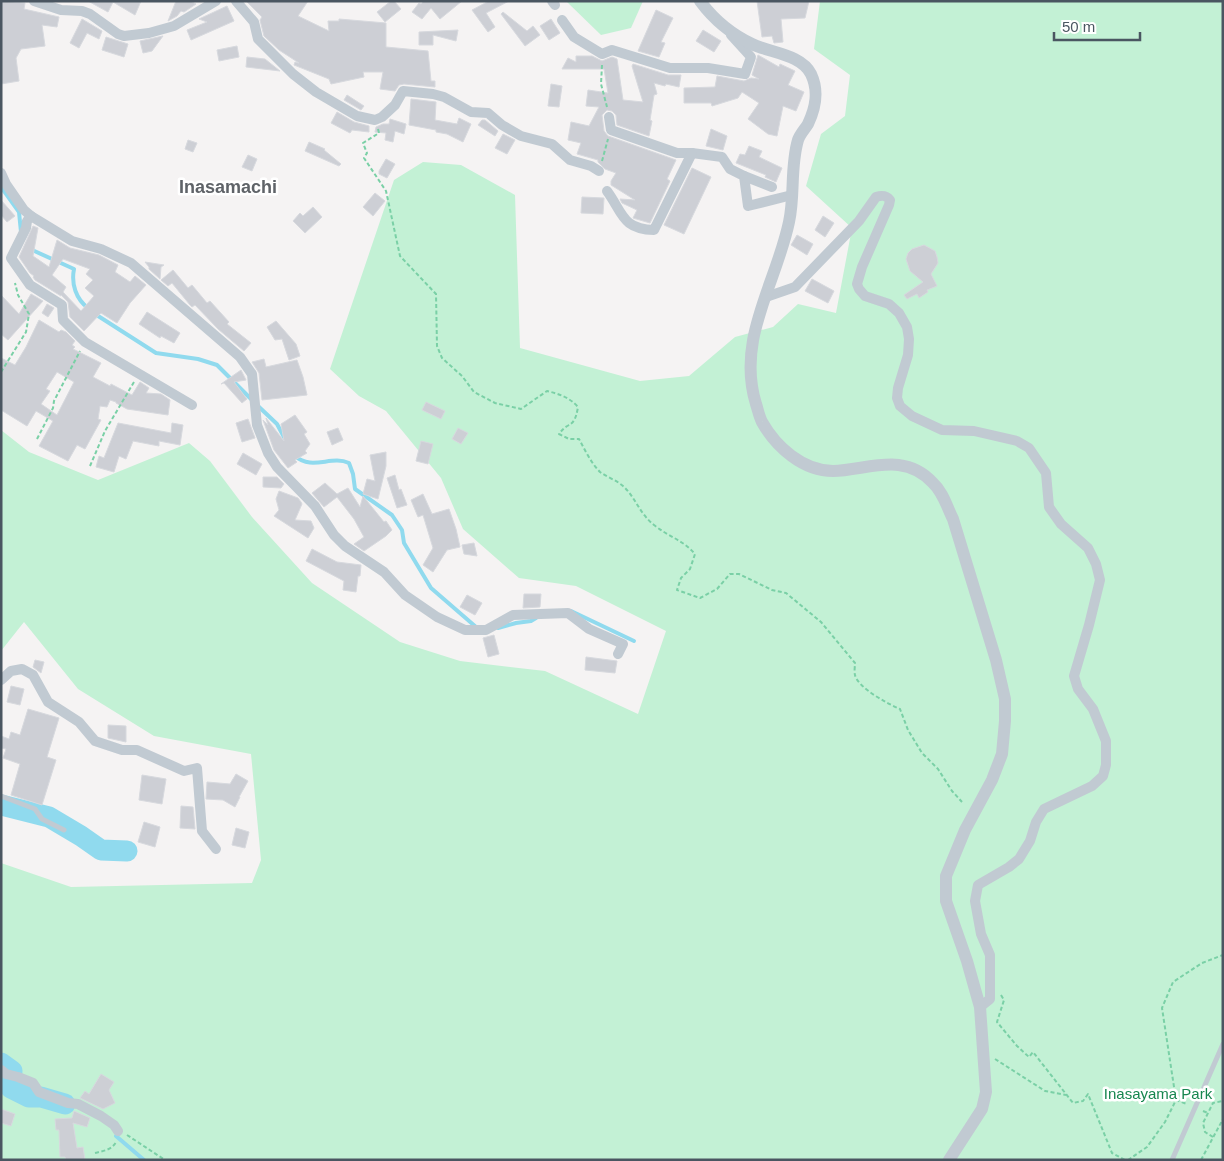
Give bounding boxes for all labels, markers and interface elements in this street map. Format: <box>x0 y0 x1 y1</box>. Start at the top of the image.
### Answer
scale bar <box>1054 10 1140 42</box>
text: 50 m <box>1062 18 1095 35</box>
district label: Inasamachi <box>179 177 277 197</box>
park label: Inasayama Park <box>1104 1085 1213 1102</box>

